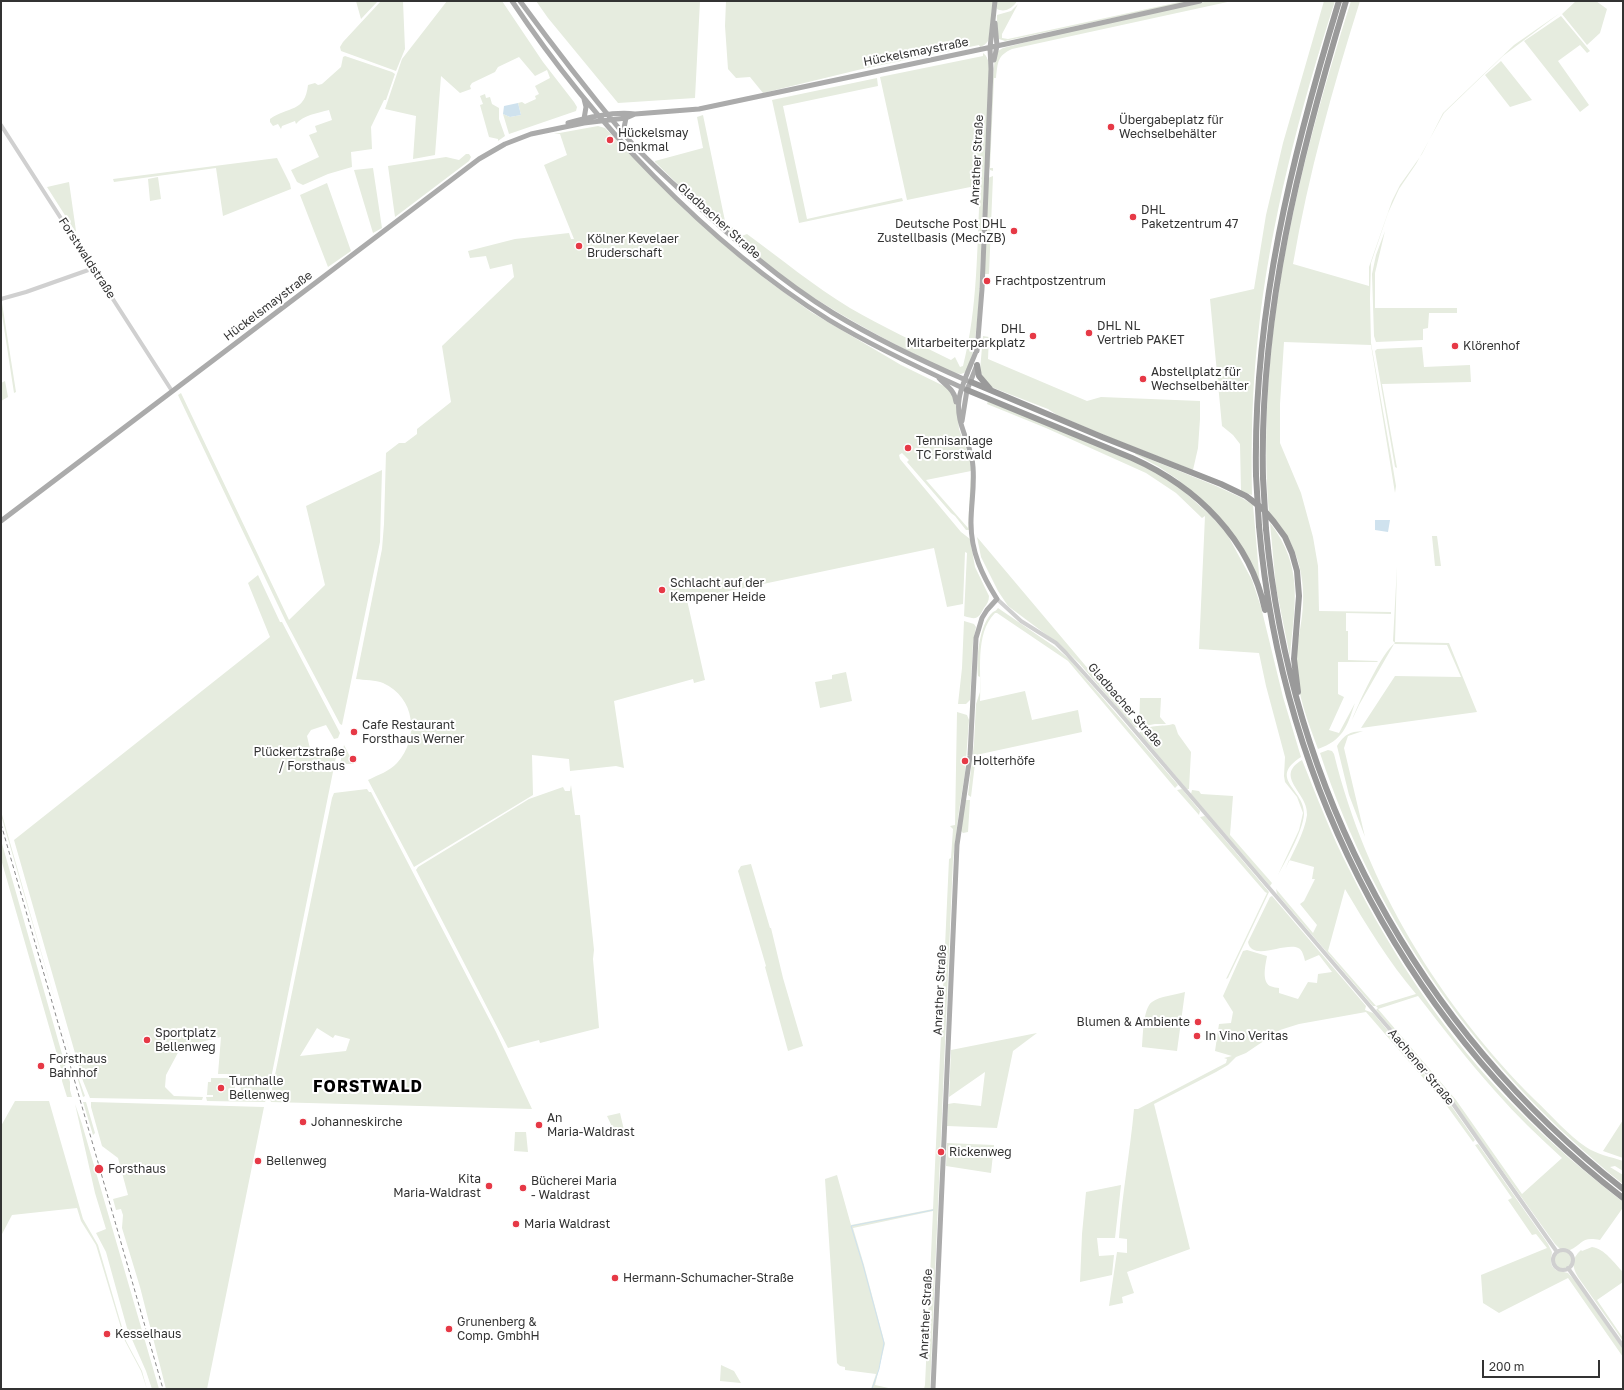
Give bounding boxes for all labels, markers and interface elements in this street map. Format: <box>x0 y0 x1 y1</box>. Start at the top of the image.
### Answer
street label: Hückelsmaystraße <box>862 35 970 69</box>
place label: Übergabeplatz für Wechselbehälter <box>1119 113 1224 141</box>
street label: Anrather Straße <box>967 114 987 206</box>
marker: Übergabeplatz für Wechselbehälter <box>1106 122 1116 132</box>
place label: Hückelsmay Denkmal <box>618 126 688 154</box>
marker: Hückelsmay Denkmal <box>605 135 615 145</box>
street label: Gladbacher Straße <box>675 180 763 262</box>
place label: DHL Paketzentrum 47 <box>1141 203 1238 231</box>
marker: DHL Paketzentrum 47 <box>1128 212 1138 222</box>
street label: Forstwaldstraße <box>55 215 119 301</box>
place label: Deutsche Post DHL Zustellbasis (MechZB) <box>877 217 1006 245</box>
marker: Deutsche Post DHL Zustellbasis (MechZB) <box>1009 226 1019 236</box>
place label: Kölner Kevelaer Bruderschaft <box>587 232 679 260</box>
marker: Kölner Kevelaer Bruderschaft <box>574 241 584 251</box>
street label: Hückelsmaystraße <box>221 268 315 344</box>
place label: Frachtpostzentrum <box>995 274 1106 288</box>
marker: Frachtpostzentrum <box>982 276 992 286</box>
place label: DHL NL Vertrieb PAKET <box>1097 319 1184 347</box>
place label: DHL Mitarbeiterparkplatz <box>907 322 1025 350</box>
marker: DHL NL Vertrieb PAKET <box>1084 328 1094 338</box>
marker: DHL Mitarbeiterparkplatz <box>1028 331 1038 341</box>
place label: Klörenhof <box>1463 339 1520 353</box>
marker: Klörenhof <box>1450 341 1460 351</box>
place label: Abstellplatz für Wechselbehälter <box>1151 365 1249 393</box>
marker: Abstellplatz für Wechselbehälter <box>1138 374 1148 384</box>
place label: Tennisanlage TC Forstwald <box>916 434 993 462</box>
marker: Tennisanlage TC Forstwald <box>903 443 913 453</box>
place label: Schlacht auf der Kempener Heide <box>670 576 766 604</box>
marker: Schlacht auf der Kempener Heide <box>657 585 667 595</box>
street label: Gladbacher Straße <box>1085 660 1165 750</box>
place label: Cafe Restaurant Forsthaus Werner <box>362 718 465 746</box>
marker: Cafe Restaurant Forsthaus Werner <box>349 727 359 737</box>
place label: Plückertzstraße / Forsthaus <box>254 745 345 773</box>
marker: Plückertzstraße / Forsthaus <box>348 754 358 764</box>
place label: Holterhöfe <box>973 754 1035 768</box>
marker: Holterhöfe <box>960 756 970 766</box>
street label: Anrather Straße <box>930 944 950 1036</box>
place label: Blumen & Ambiente <box>1077 1015 1190 1029</box>
marker: Blumen & Ambiente <box>1193 1017 1203 1027</box>
place label: Sportplatz Bellenweg <box>155 1026 216 1054</box>
street label: Aachener Straße <box>1385 1026 1457 1108</box>
place label: In Vino Veritas <box>1205 1029 1288 1043</box>
marker: In Vino Veritas <box>1192 1031 1202 1041</box>
marker: Sportplatz Bellenweg <box>142 1035 152 1045</box>
place label: Forsthaus Bahnhof <box>49 1052 107 1080</box>
marker: Forsthaus Bahnhof <box>36 1061 46 1071</box>
place label: Turnhalle Bellenweg <box>229 1074 290 1102</box>
district label: FORSTWALD <box>313 1077 423 1097</box>
marker: Turnhalle Bellenweg <box>216 1083 226 1093</box>
place label: An Maria-Waldrast <box>547 1111 635 1139</box>
place label: Johanneskirche <box>311 1115 403 1129</box>
marker: Johanneskirche <box>298 1117 308 1127</box>
marker: An Maria-Waldrast <box>534 1120 544 1130</box>
place label: Rickenweg <box>949 1145 1012 1159</box>
marker: Rickenweg <box>936 1147 946 1157</box>
place label: Bellenweg <box>266 1154 327 1168</box>
marker: Bellenweg <box>253 1156 263 1166</box>
place label: Forsthaus <box>108 1162 166 1176</box>
marker: Forsthaus <box>93 1163 105 1175</box>
place label: Kita Maria-Waldrast <box>393 1172 481 1200</box>
place label: Bücherei Maria - Waldrast <box>531 1174 617 1202</box>
marker: Kita Maria-Waldrast <box>484 1181 494 1191</box>
marker: Bücherei Maria - Waldrast <box>518 1183 528 1193</box>
place label: Maria Waldrast <box>524 1217 610 1231</box>
marker: Maria Waldrast <box>511 1219 521 1229</box>
street label: Anrather Straße <box>916 1268 936 1360</box>
place label: Hermann-Schumacher-Straße <box>623 1271 794 1285</box>
marker: Hermann-Schumacher-Straße <box>610 1273 620 1283</box>
place label: Grunenberg & Comp. GmbhH <box>457 1315 540 1343</box>
marker: Grunenberg & Comp. GmbhH <box>444 1324 454 1334</box>
place label: Kesselhaus <box>115 1327 181 1341</box>
marker: Kesselhaus <box>102 1329 112 1339</box>
scale bar <box>1484 1352 1602 1378</box>
text: 200 m <box>1489 1359 1524 1374</box>

